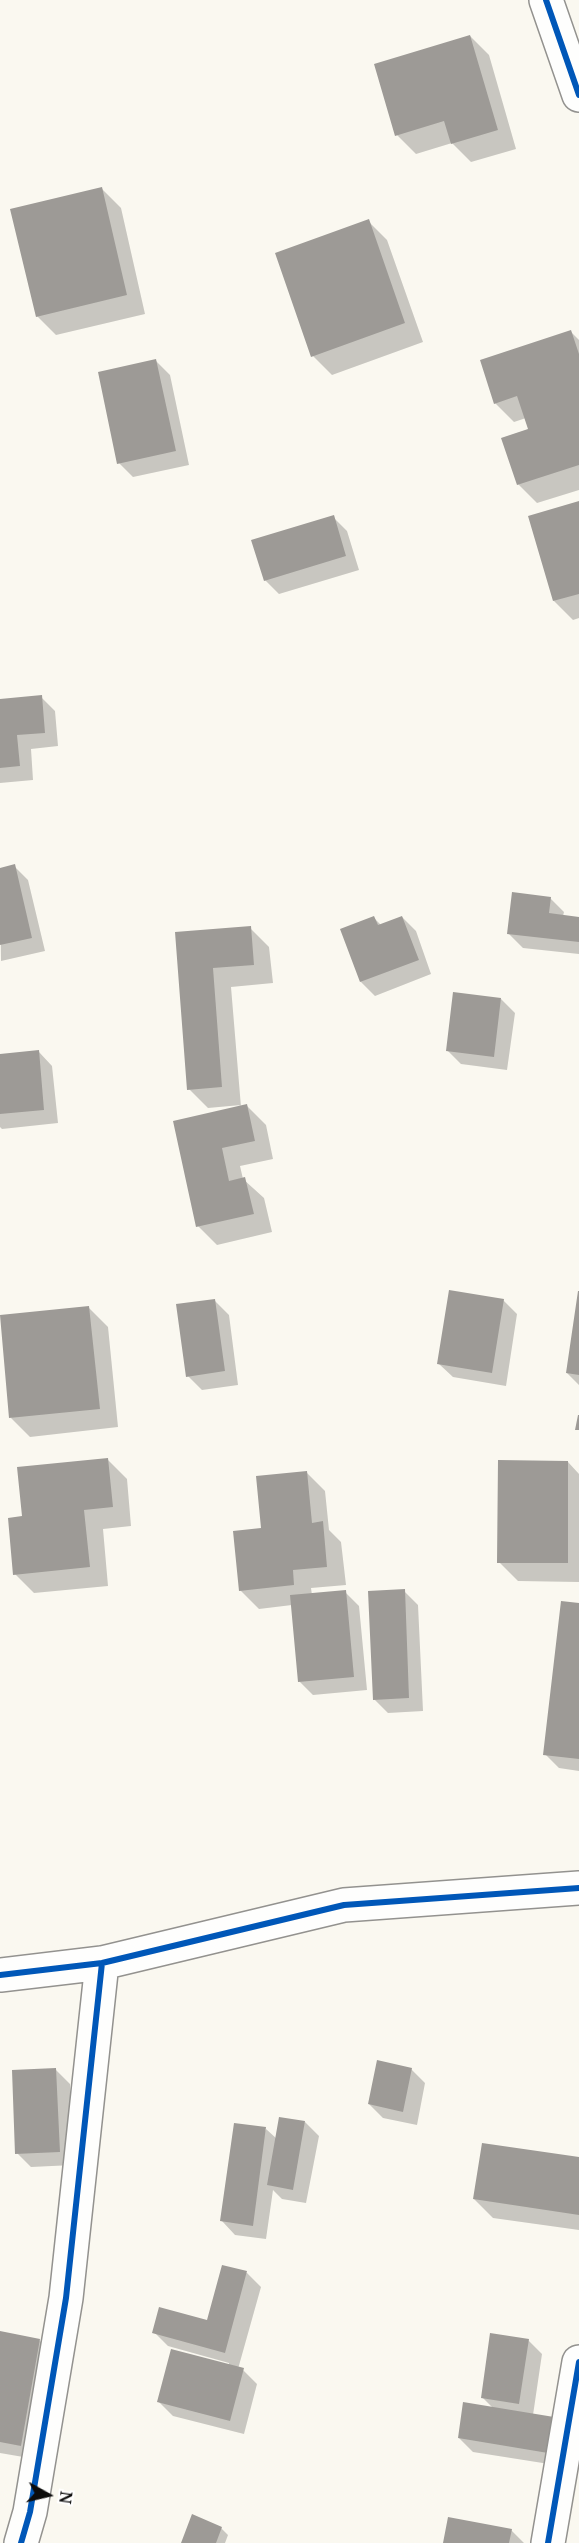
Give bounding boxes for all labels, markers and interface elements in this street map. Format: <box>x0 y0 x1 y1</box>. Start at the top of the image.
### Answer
north arrow <box>18 2465 78 2525</box>
text: N <box>54 2490 78 2505</box>

